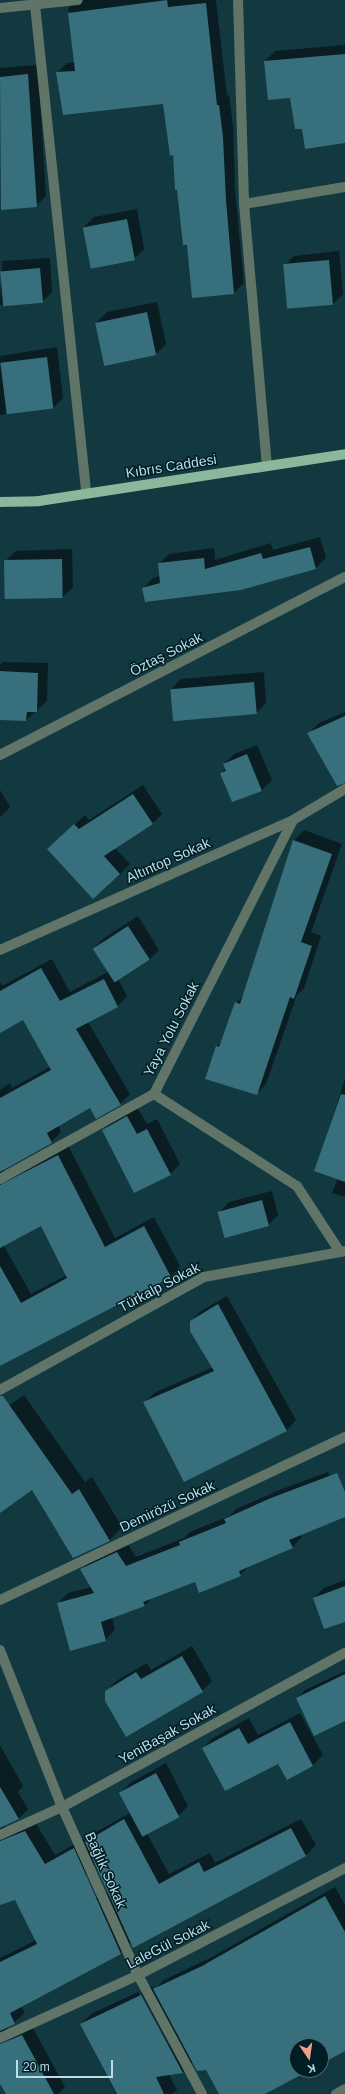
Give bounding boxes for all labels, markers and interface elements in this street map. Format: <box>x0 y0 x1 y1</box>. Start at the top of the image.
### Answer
street label: Kıbrıs Caddesi <box>124 451 218 481</box>
street label: Öztaş Sokak <box>127 629 205 679</box>
street label: Altıntop Sokak <box>123 834 213 886</box>
street label: Yaya Yolu Sokak <box>140 979 202 1079</box>
street label: Türkalp Sokak <box>116 1259 202 1315</box>
street label: Demirözü Sokak <box>117 1477 217 1535</box>
street label: YeniBaşak Sokak <box>116 1700 218 1768</box>
street label: Bağlık Sokak <box>82 1829 130 1911</box>
street label: LaleGül Sokak <box>124 1916 212 1972</box>
north arrow <box>289 2038 329 2078</box>
scale bar <box>18 2052 115 2078</box>
text: 20 m <box>23 2060 50 2074</box>
text: K <box>306 2062 317 2075</box>

